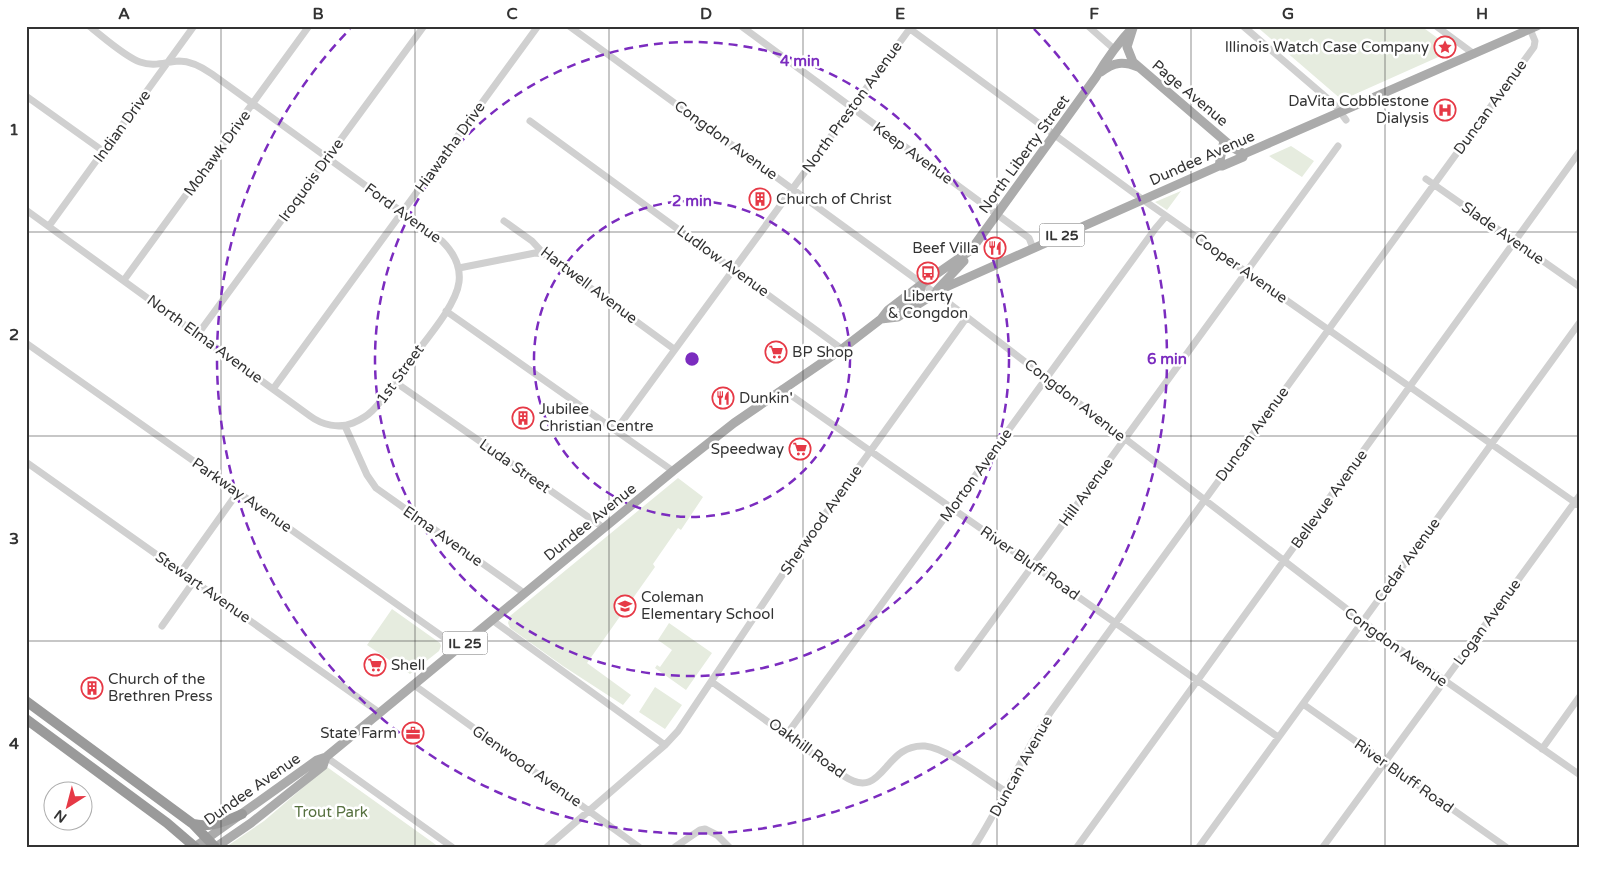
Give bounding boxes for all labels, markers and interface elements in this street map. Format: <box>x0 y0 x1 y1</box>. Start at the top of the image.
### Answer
text: A <box>118 4 130 24</box>
text: B <box>312 4 324 24</box>
text: C <box>506 4 518 24</box>
text: D <box>700 4 712 24</box>
text: E <box>895 4 905 24</box>
text: F <box>1089 4 1099 24</box>
text: G <box>1282 4 1294 24</box>
text: H <box>1476 4 1488 24</box>
place icon: Illinois Watch Case Company <box>1433 35 1457 59</box>
street label: North Preston Avenue <box>798 38 906 176</box>
place label: Illinois Watch Case Company <box>1225 38 1429 56</box>
text: 4 min <box>780 52 820 70</box>
street label: Page Avenue <box>1148 56 1232 130</box>
street label: Duncan Avenue <box>1450 56 1530 158</box>
street label: Indian Drive <box>90 86 154 166</box>
street label: North Liberty Street <box>975 91 1073 217</box>
place label: DaVita Cobblestone Dialysis <box>1288 92 1429 127</box>
street label: Congdon Avenue <box>671 97 781 183</box>
street label: Hiawatha Drive <box>411 98 489 196</box>
hospital icon: DaVita Cobblestone Dialysis <box>1433 98 1457 122</box>
street label: Mohawk Drive <box>180 107 254 199</box>
street label: Keep Avenue <box>870 118 956 188</box>
text: 1 <box>9 120 19 140</box>
street label: Dundee Avenue <box>1147 127 1257 189</box>
street label: Iroquois Drive <box>275 135 347 225</box>
street label: Ford Avenue <box>361 179 445 247</box>
building icon: Church of Christ <box>748 187 772 211</box>
place label: Church of Christ <box>776 190 892 208</box>
text: 2 min <box>672 192 712 210</box>
street label: Slade Avenue <box>1458 198 1548 268</box>
street label: Ludlow Avenue <box>673 222 773 300</box>
road number: IL 25 <box>1040 224 1084 246</box>
street label: Cooper Avenue <box>1191 229 1291 307</box>
restaurant icon: Beef Villa <box>983 236 1007 260</box>
place label: Beef Villa <box>912 239 979 257</box>
street label: Hartwell Avenue <box>537 243 641 327</box>
bus stop icon: Liberty & Congdon <box>916 261 940 285</box>
place label: Liberty & Congdon <box>888 287 968 322</box>
street label: North Elma Avenue <box>144 291 266 387</box>
text: 2 <box>9 325 19 345</box>
supermarket icon: BP Shop <box>764 340 788 364</box>
street label: 1st Street <box>372 341 428 407</box>
place label: BP Shop <box>792 343 853 361</box>
centre of rings <box>683 350 701 368</box>
text: 6 min <box>1147 350 1187 368</box>
street label: Congdon Avenue <box>1021 355 1129 445</box>
street label: Duncan Avenue <box>1212 383 1292 485</box>
restaurant icon: Dunkin' <box>711 386 735 410</box>
place label: Dunkin' <box>739 389 793 407</box>
place label: Jubilee Christian Centre <box>539 400 653 435</box>
building icon: Jubilee Christian Centre <box>511 406 535 430</box>
street label: Morton Avenue <box>936 425 1016 525</box>
street label: Luda Street <box>476 435 554 497</box>
supermarket icon: Speedway <box>788 437 812 461</box>
place label: Speedway <box>711 440 784 458</box>
street label: Bellevue Avenue <box>1287 446 1371 552</box>
street label: Parkway Avenue <box>189 454 295 536</box>
street label: Hill Avenue <box>1055 454 1117 530</box>
street label: Sherwood Avenue <box>776 462 866 578</box>
street label: Dundee Avenue <box>540 479 640 565</box>
street label: Elma Avenue <box>400 502 486 570</box>
street label: Cedar Avenue <box>1370 514 1444 606</box>
street label: River Bluff Road <box>977 522 1083 604</box>
text: 3 <box>9 529 19 549</box>
street label: Stewart Avenue <box>152 547 254 627</box>
street label: Logan Avenue <box>1450 575 1524 669</box>
place label: Coleman Elementary School <box>641 588 774 623</box>
school or university icon: Coleman Elementary School <box>613 594 637 618</box>
street label: Congdon Avenue <box>1341 604 1451 690</box>
road number: IL 25 <box>442 632 488 654</box>
supermarket icon: Shell <box>363 653 387 677</box>
place label: Shell <box>391 656 425 674</box>
place label: Church of the Brethren Press <box>108 670 213 705</box>
building icon: Church of the Brethren Press <box>80 676 104 700</box>
street label: Duncan Avenue <box>986 712 1056 820</box>
street label: Oakhill Road <box>765 714 849 782</box>
office icon: State Farm <box>401 721 425 745</box>
street label: Glenwood Avenue <box>469 721 585 811</box>
place label: State Farm <box>320 724 397 742</box>
text: 4 <box>9 734 19 754</box>
street label: River Bluff Road <box>1351 735 1457 817</box>
street label: Dundee Avenue <box>200 749 304 829</box>
north arrow <box>42 780 92 830</box>
park label: Trout Park <box>294 803 368 821</box>
text: N <box>51 806 70 826</box>

